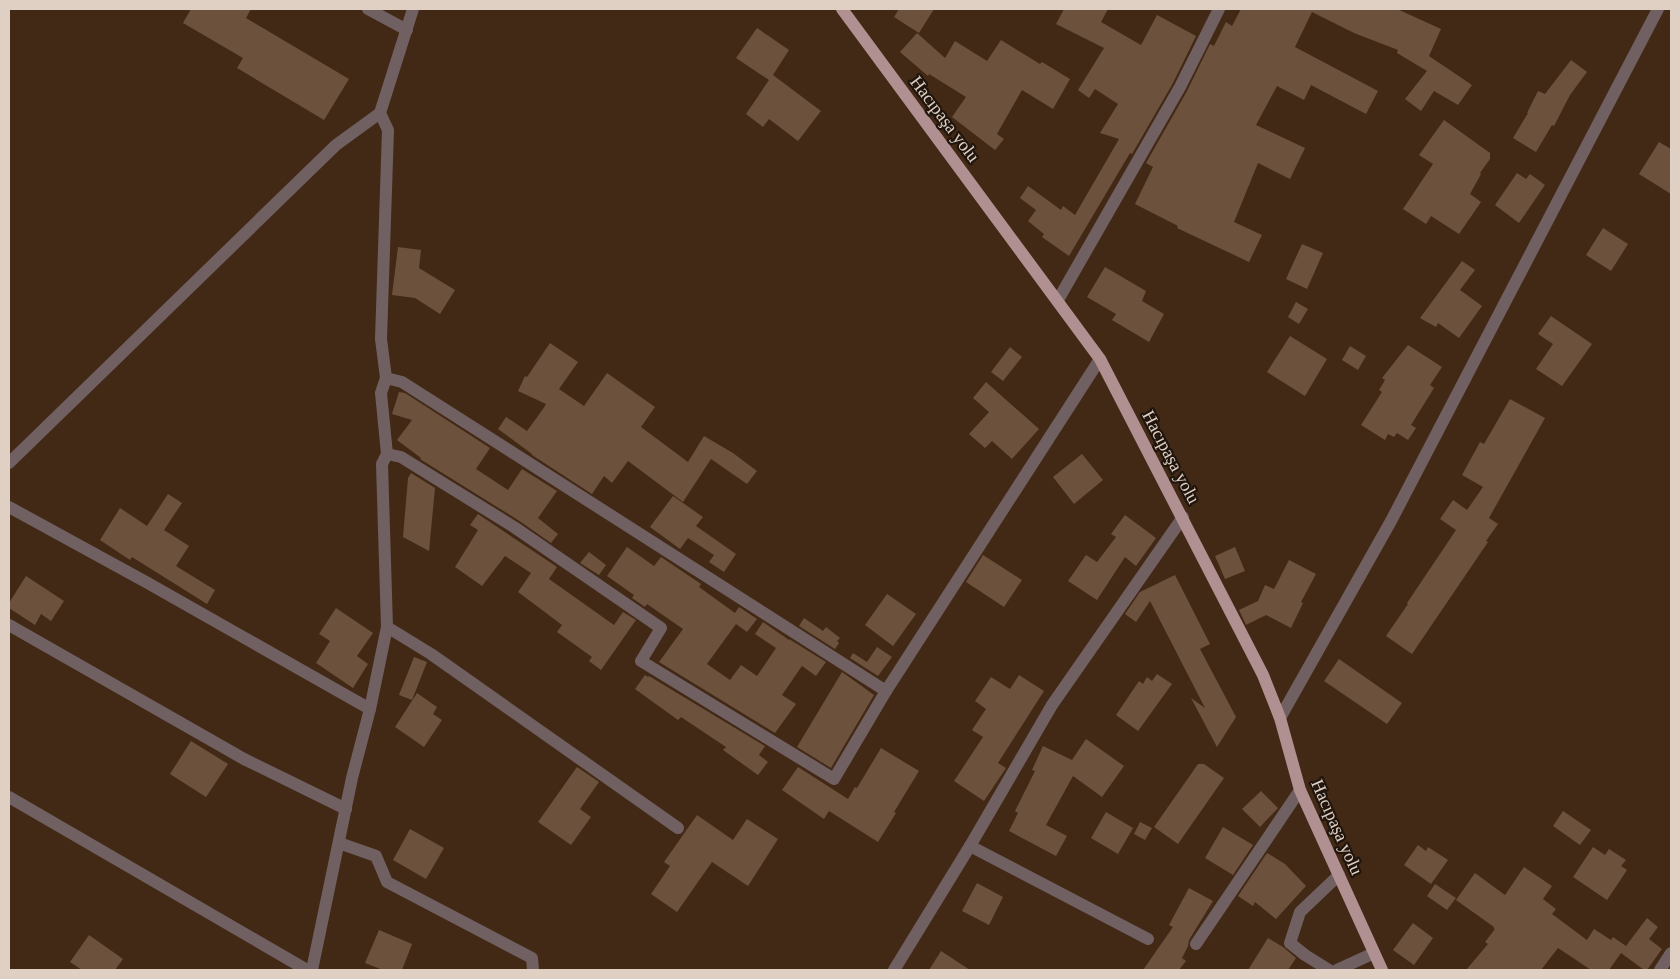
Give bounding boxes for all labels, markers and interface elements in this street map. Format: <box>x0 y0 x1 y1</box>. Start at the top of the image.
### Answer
street label: Hacıpaşa yolu <box>906 72 984 166</box>
street label: Hacıpaşa yolu <box>1138 407 1204 507</box>
street label: Hacıpaşa yolu <box>1307 776 1367 878</box>

